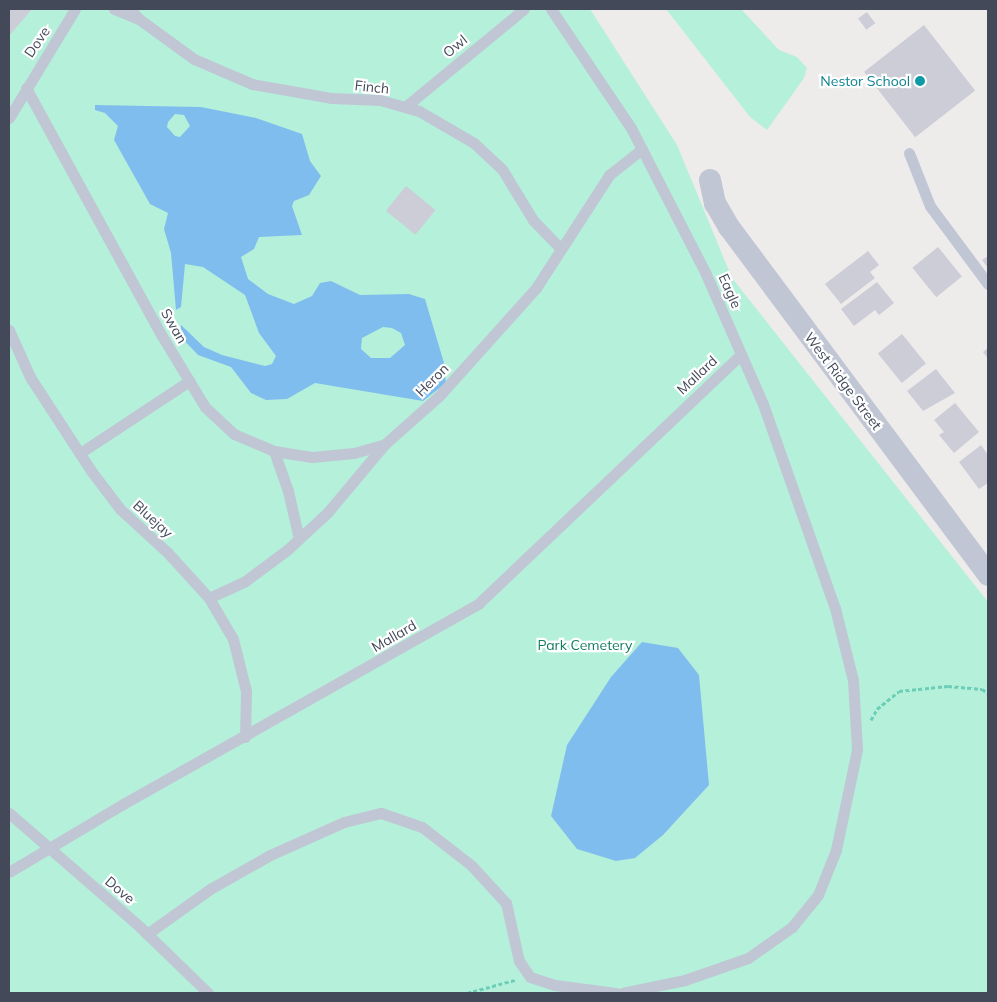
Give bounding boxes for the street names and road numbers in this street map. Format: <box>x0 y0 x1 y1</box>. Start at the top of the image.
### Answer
street label: Dove <box>21 24 53 60</box>
street label: Owl <box>439 31 471 61</box>
street label: Finch <box>354 77 390 97</box>
street label: Eagle <box>715 271 745 311</box>
street label: Swan <box>157 306 191 346</box>
street label: West Ridge Street <box>801 329 885 433</box>
street label: Mallard <box>673 352 721 398</box>
street label: Heron <box>412 360 452 400</box>
street label: Bluejay <box>130 497 176 541</box>
street label: Mallard <box>369 617 419 655</box>
street label: Dove <box>102 873 138 907</box>

